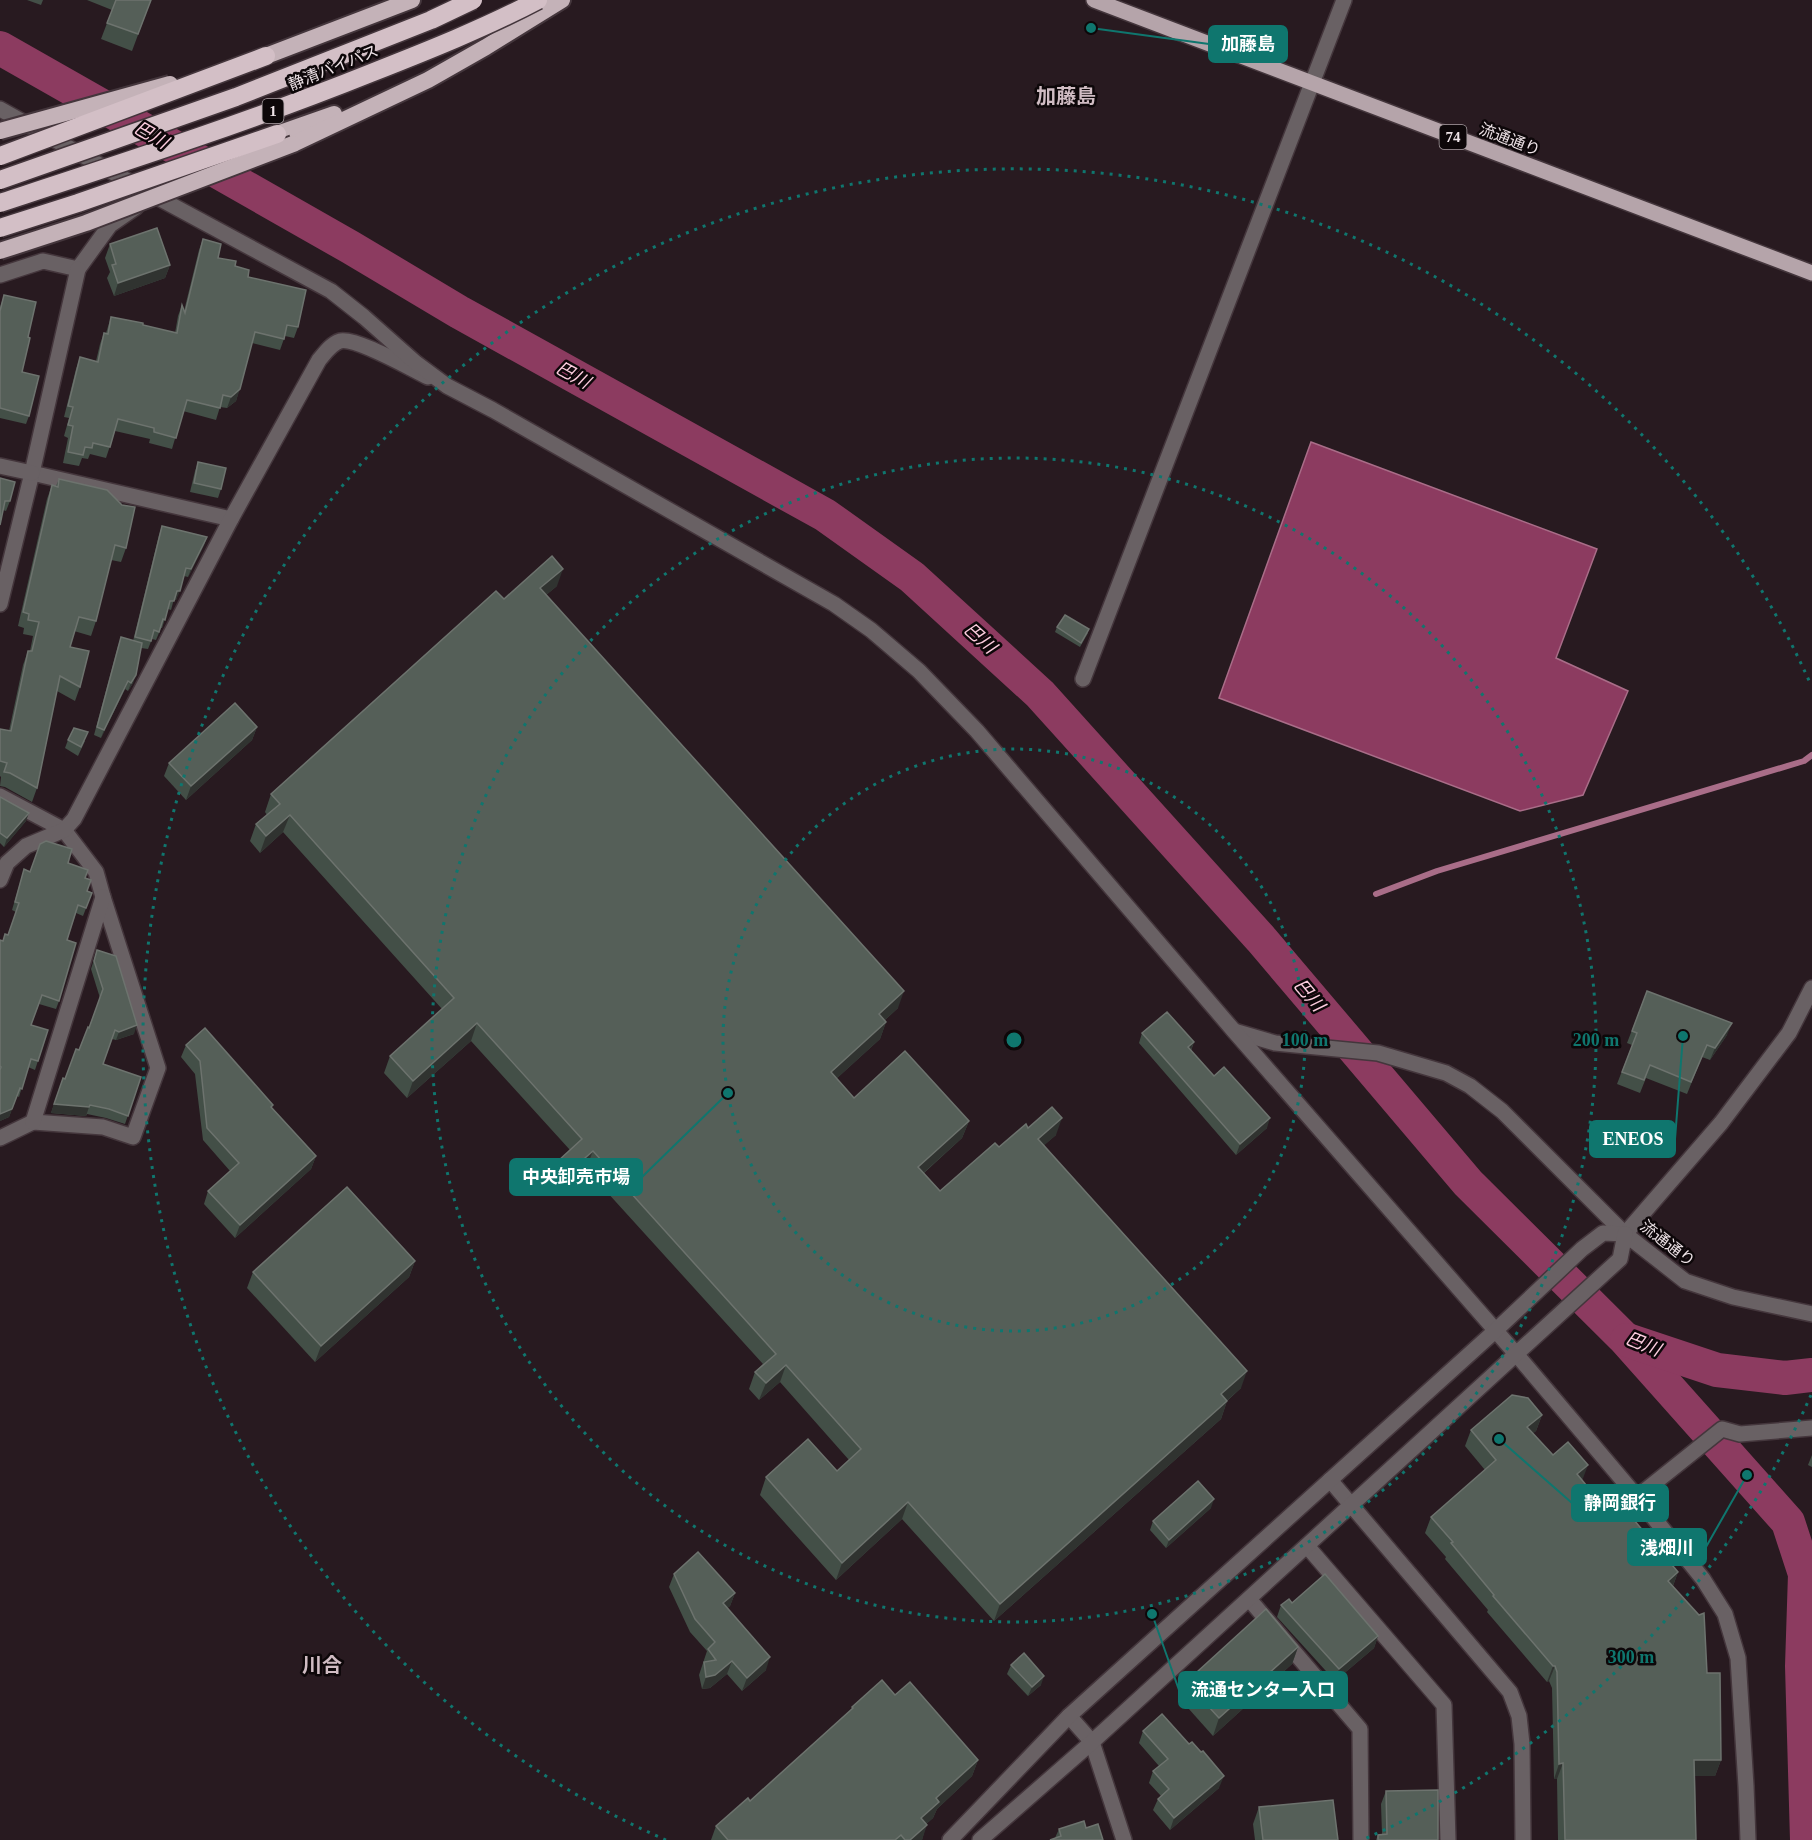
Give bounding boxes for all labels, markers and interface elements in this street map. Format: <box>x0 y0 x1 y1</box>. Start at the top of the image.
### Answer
callout: 加藤島 <box>1209 26 1287 62</box>
text: 加藤島 <box>1221 34 1275 54</box>
street label: 静清バイパス <box>286 42 381 93</box>
district label: 加藤島 <box>1036 85 1096 107</box>
road number: 1 <box>262 99 284 123</box>
water label: 巴川 <box>130 117 173 154</box>
street label: 流通通り <box>1477 120 1543 159</box>
road number: 74 <box>1440 125 1466 149</box>
water label: 巴川 <box>552 358 595 393</box>
water label: 巴川 <box>960 619 1002 659</box>
water label: 巴川 <box>1290 975 1330 1017</box>
centre of rings <box>1004 1030 1024 1050</box>
text: 100 m <box>1282 1030 1328 1050</box>
text: 200 m <box>1573 1030 1619 1050</box>
callout: ENEOS <box>1590 1121 1675 1157</box>
text: ENEOS <box>1602 1129 1664 1149</box>
callout: 中央卸売市場 <box>510 1159 642 1195</box>
text: 中央卸売市場 <box>522 1166 630 1187</box>
street label: 流通通り <box>1637 1217 1698 1270</box>
water label: 巴川 <box>1623 1328 1665 1361</box>
callout: 静岡銀行 <box>1572 1485 1668 1521</box>
text: 静岡銀行 <box>1584 1492 1656 1513</box>
callout: 浅畑川 <box>1628 1529 1706 1565</box>
text: 浅畑川 <box>1640 1538 1694 1558</box>
text: 300 m <box>1608 1647 1654 1667</box>
district label: 川合 <box>302 1654 342 1676</box>
callout: 流通センター入口 <box>1179 1672 1347 1708</box>
text: 流通センター入口 <box>1191 1680 1335 1700</box>

